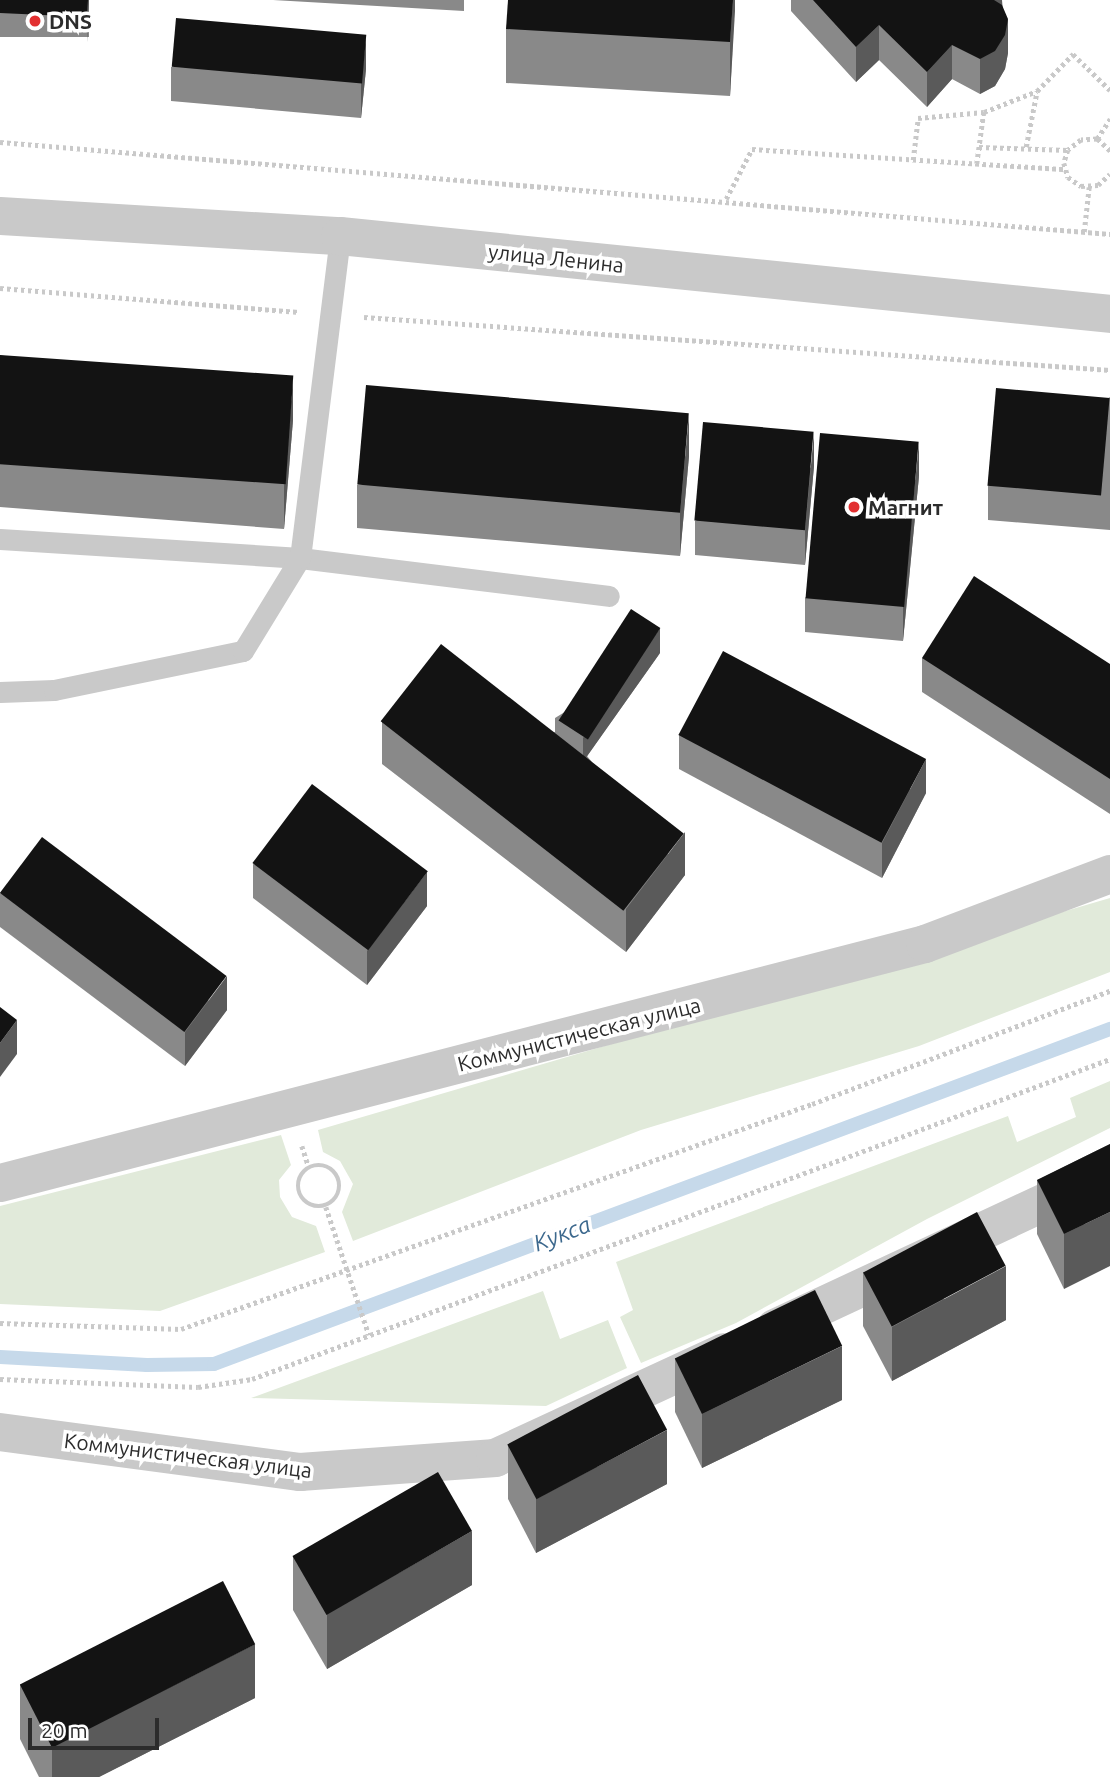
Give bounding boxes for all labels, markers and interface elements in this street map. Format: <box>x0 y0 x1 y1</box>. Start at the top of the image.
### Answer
place label: DNS <box>49 8 92 34</box>
marker: DNS <box>27 13 43 29</box>
street label: улица Ленина <box>487 238 625 278</box>
place label: Магнит <box>868 494 943 520</box>
marker: Магнит <box>846 499 862 515</box>
street label: Коммунистическая улица <box>455 992 703 1076</box>
water label: Кукса <box>530 1211 594 1257</box>
street label: Коммунистическая улица <box>63 1427 313 1483</box>
scale bar <box>32 1704 163 1748</box>
text: 20 m <box>41 1718 88 1742</box>

